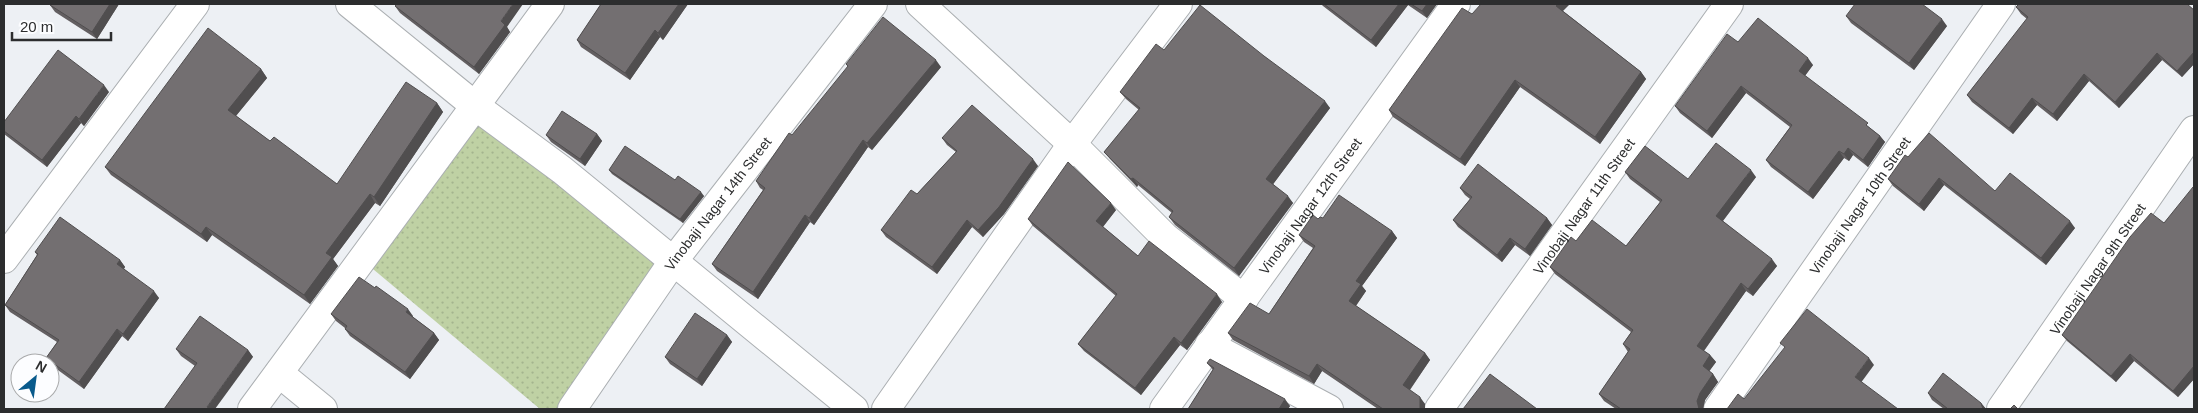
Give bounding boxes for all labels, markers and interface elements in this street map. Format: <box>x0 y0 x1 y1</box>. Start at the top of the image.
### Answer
scale bar <box>12 10 111 42</box>
text: 20 m <box>20 18 53 35</box>
street label: Vinobaji Nagar 14th Street <box>661 134 775 273</box>
street label: Vinobaji Nagar 10th Street <box>1806 134 1914 278</box>
street label: Vinobaji Nagar 12th Street <box>1256 135 1365 277</box>
street label: Vinobaji Nagar 11th Street <box>1530 135 1638 278</box>
street label: Vinobaji Nagar 9th Street <box>2047 200 2149 338</box>
north arrow <box>10 353 60 403</box>
text: N <box>33 357 50 376</box>

